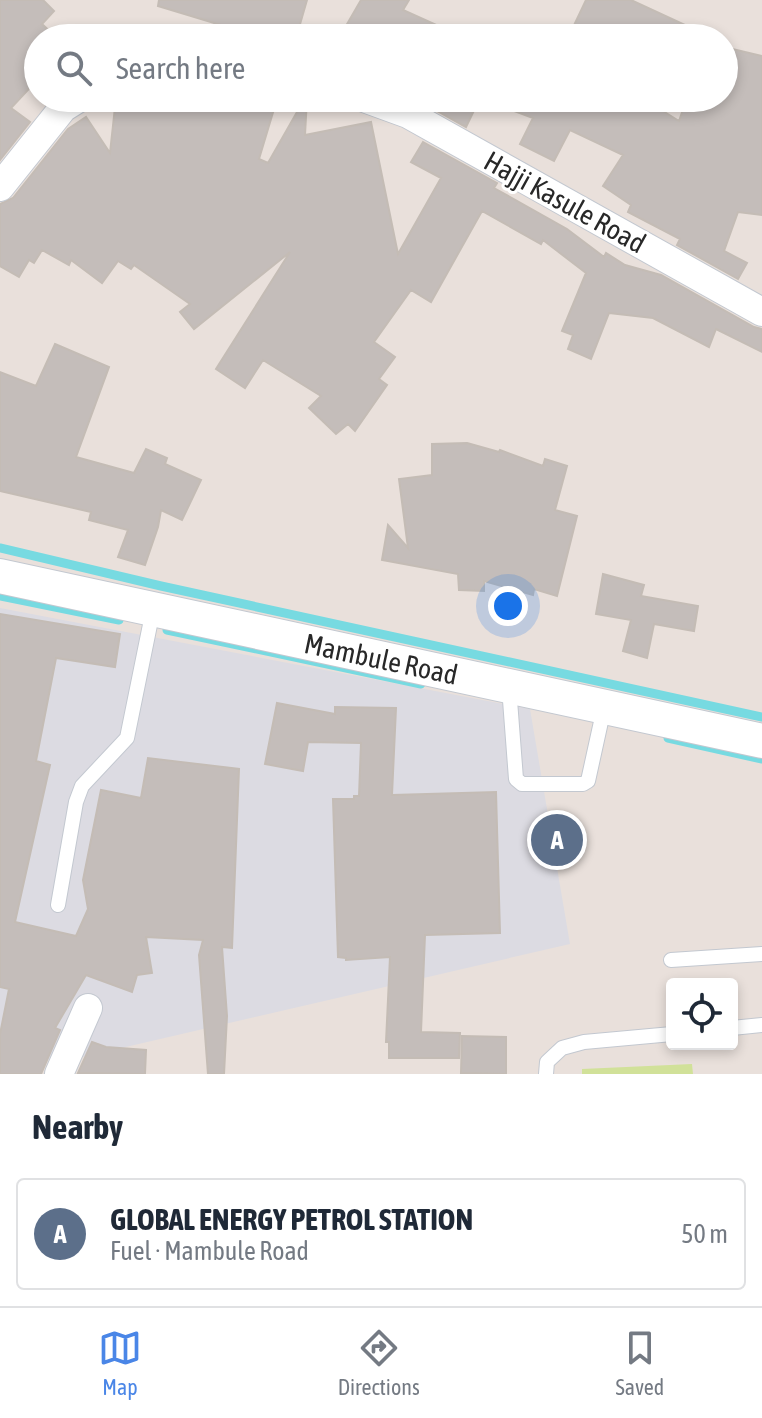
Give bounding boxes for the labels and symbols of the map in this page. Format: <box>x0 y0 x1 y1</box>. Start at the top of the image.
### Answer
street label: Hajji Kasule Road <box>479 145 651 259</box>
your location <box>488 586 528 626</box>
street label: Mambule Road <box>301 627 461 691</box>
pin: A <box>531 810 583 870</box>

